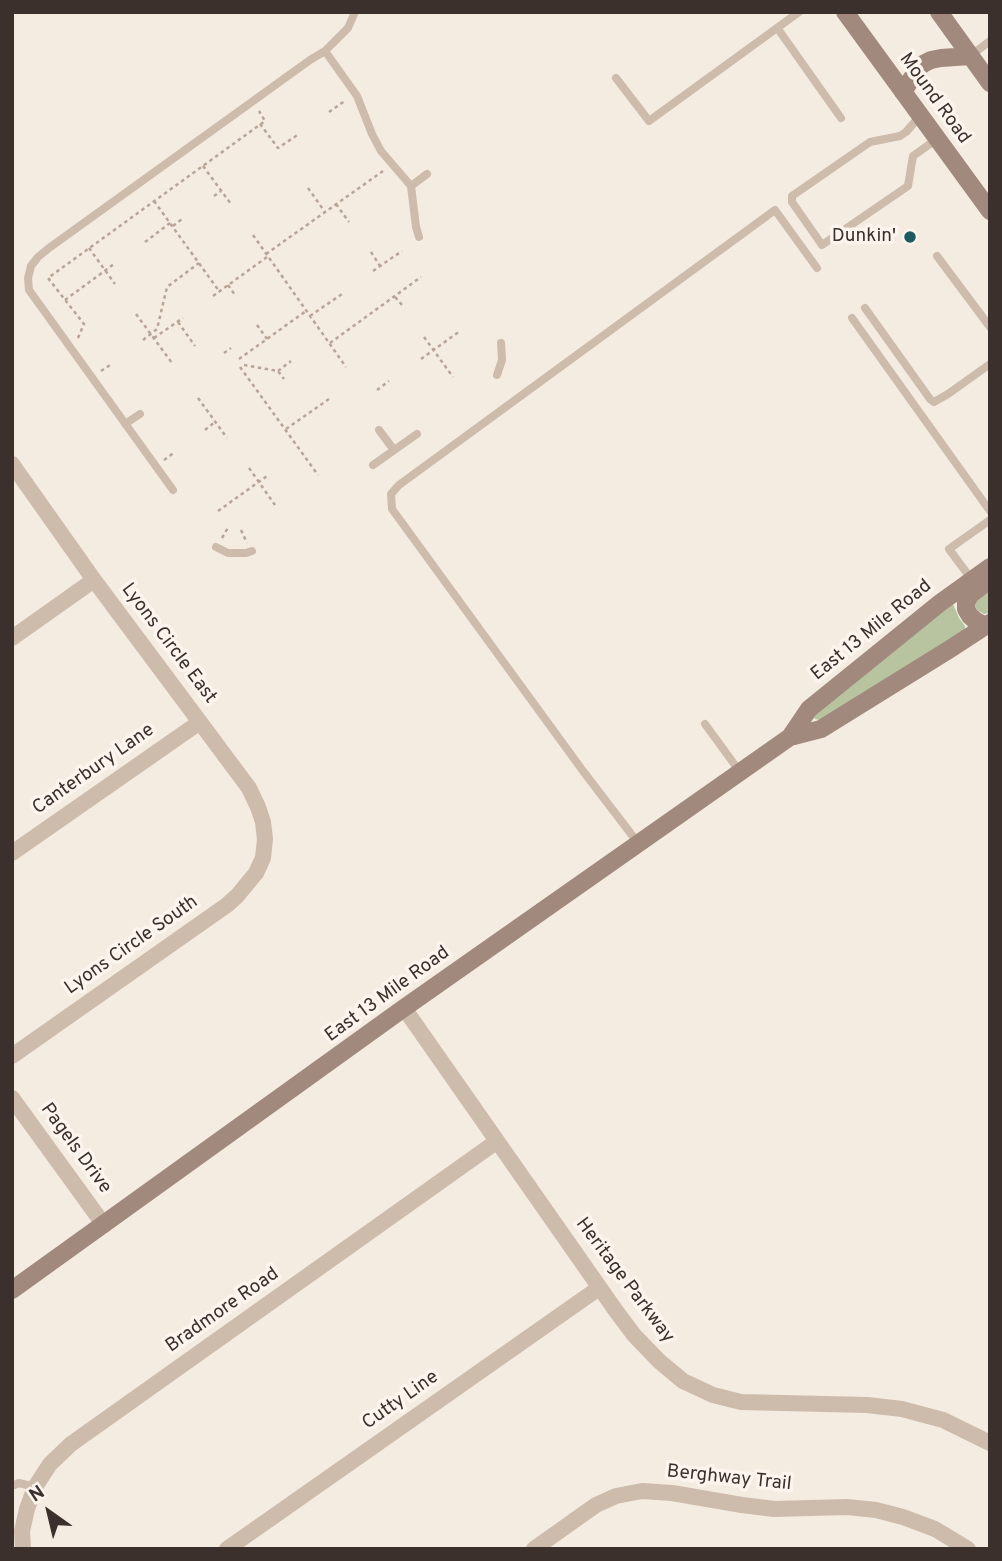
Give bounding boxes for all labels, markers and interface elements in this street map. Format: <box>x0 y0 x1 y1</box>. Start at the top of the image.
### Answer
street label: Mound Road <box>893 49 975 149</box>
place label: Dunkin' <box>832 226 896 248</box>
marker: Dunkin' <box>902 229 918 245</box>
street label: East 13 Mile Road <box>807 575 937 687</box>
street label: Lyons Circle East <box>115 579 221 709</box>
street label: Canterbury Lane <box>29 720 159 820</box>
street label: Lyons Circle South <box>61 892 203 1000</box>
street label: East 13 Mile Road <box>321 942 455 1048</box>
street label: Pagels Drive <box>35 1099 115 1199</box>
street label: Heritage Parkway <box>570 1214 678 1348</box>
street label: Bradmore Road <box>162 1264 284 1358</box>
street label: Cutty Line <box>358 1366 444 1436</box>
street label: Berghway Trail <box>666 1461 792 1497</box>
north arrow <box>14 1477 84 1547</box>
text: N <box>25 1481 50 1508</box>

